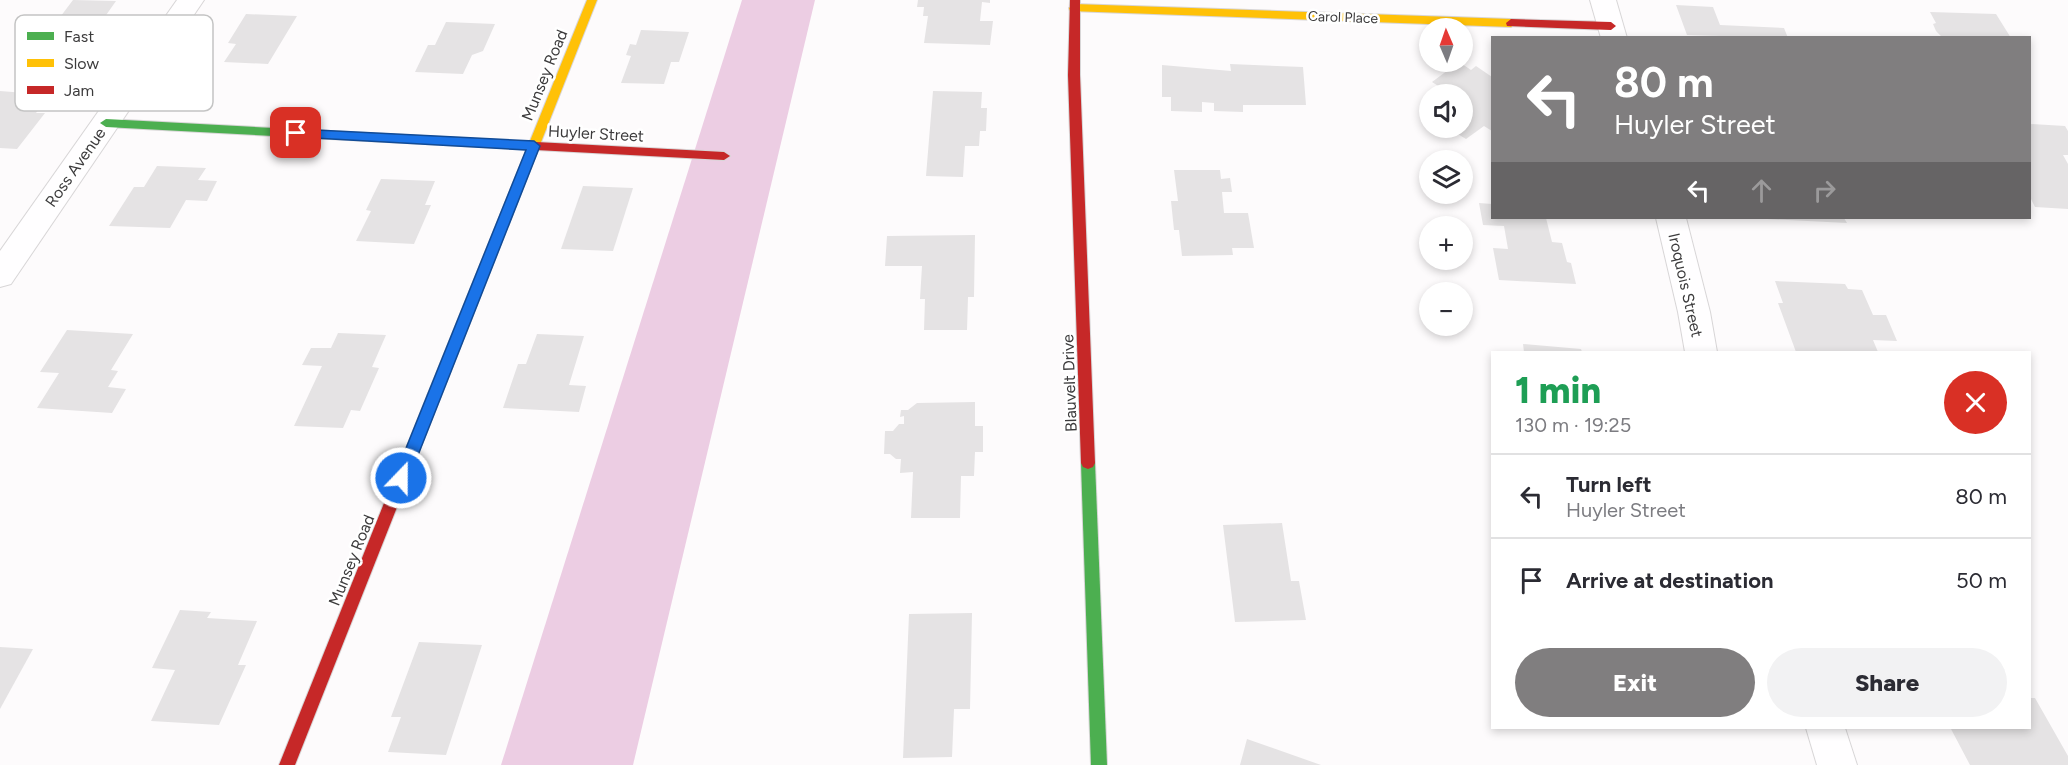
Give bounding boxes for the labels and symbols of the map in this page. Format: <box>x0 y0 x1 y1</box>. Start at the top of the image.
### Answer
street label: Carol Place <box>1308 8 1379 27</box>
legend <box>15 15 213 111</box>
north arrow <box>1419 18 1473 72</box>
text: Fast <box>64 27 94 46</box>
street label: Munsey Road <box>518 27 571 124</box>
text: Slow <box>64 54 99 73</box>
text: Jam <box>64 81 94 100</box>
pin <box>270 107 321 158</box>
street label: Huyler Street <box>548 122 644 145</box>
street label: Ross Avenue <box>41 124 110 211</box>
street label: Iroquois Street <box>1664 231 1707 339</box>
street label: Blauvelt Drive <box>1058 334 1081 432</box>
position arrow <box>369 446 433 510</box>
street label: Munsey Road <box>325 512 378 609</box>

